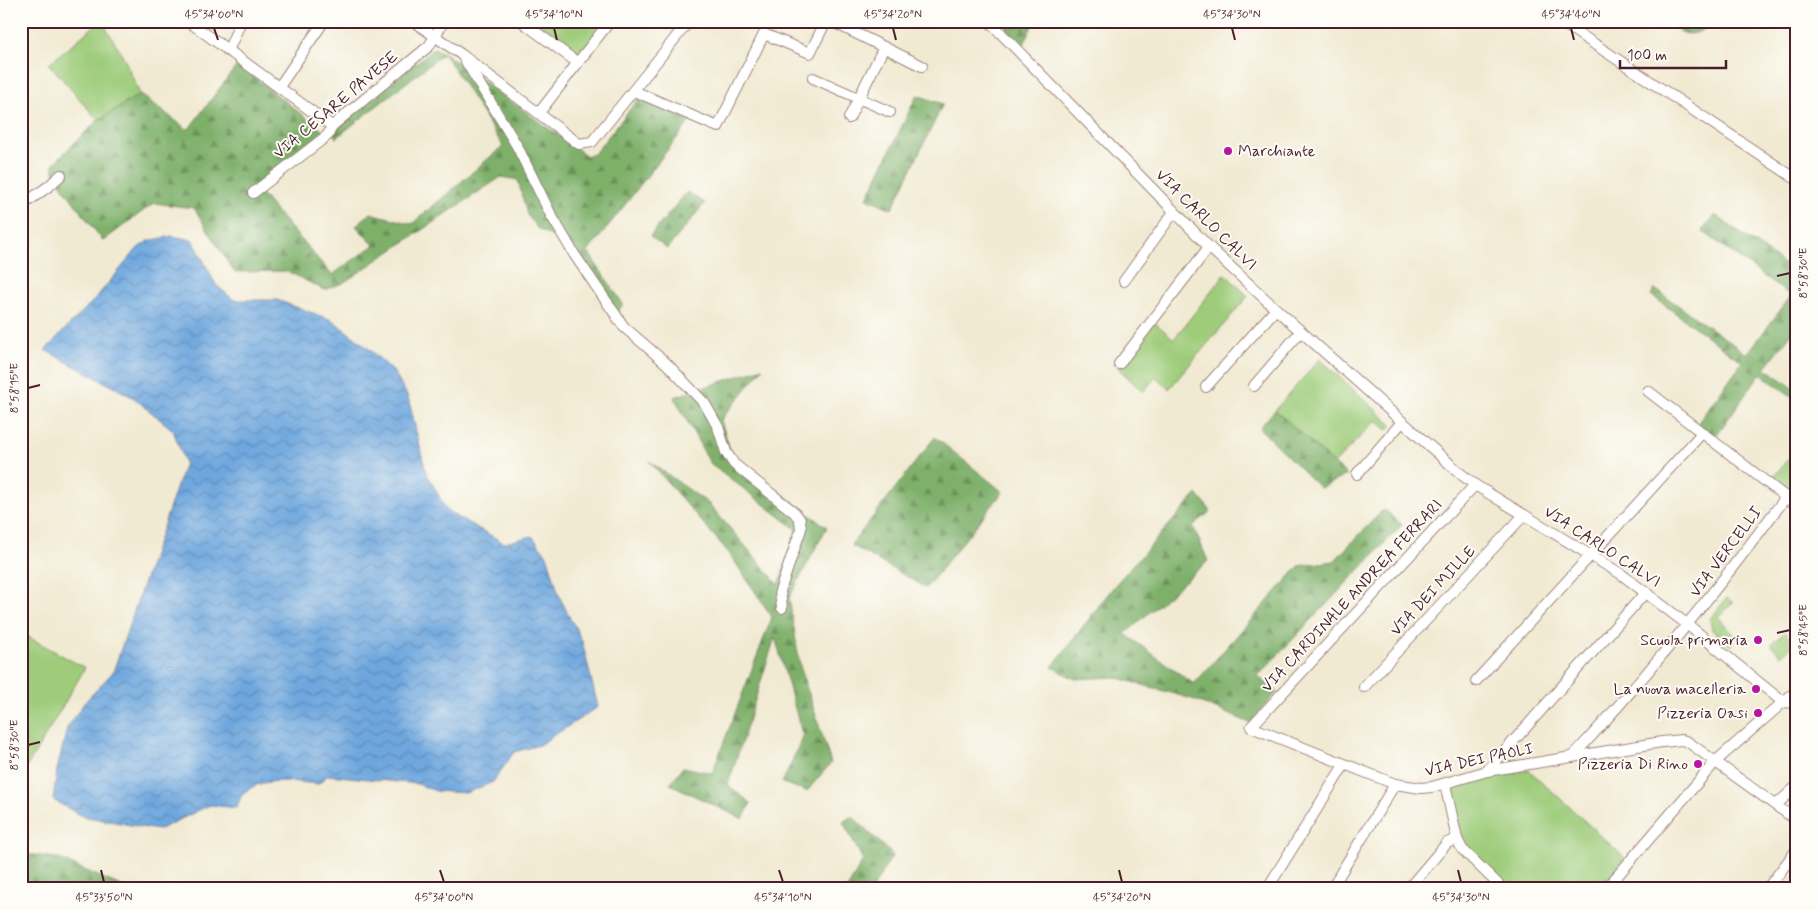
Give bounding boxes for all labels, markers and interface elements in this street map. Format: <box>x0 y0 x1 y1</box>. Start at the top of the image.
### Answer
text: 45°34'00"N <box>185 7 243 23</box>
text: 45°34'10"N <box>525 7 583 23</box>
text: 45°34'20"N <box>864 7 922 23</box>
text: 45°34'30"N <box>1203 7 1261 23</box>
text: 45°34'40"N <box>1542 7 1600 23</box>
scale bar <box>1620 38 1726 70</box>
street label: VIA CESARE PAVESE <box>269 46 403 164</box>
text: 100 m <box>1627 46 1667 66</box>
place label: Marchiante <box>1238 141 1316 162</box>
marker: Marchiante <box>1222 145 1234 157</box>
street label: VIA CARLO CALVI <box>1151 165 1261 275</box>
text: 8°58'30"E <box>1796 248 1812 298</box>
text: 8°58'15"E <box>7 363 23 413</box>
street label: VIA CARDINALE ANDREA FERRARI <box>1257 495 1447 697</box>
street label: VIA CARLO CALVI <box>1540 501 1664 593</box>
street label: VIA VERCELLI <box>1685 502 1767 602</box>
street label: VIA DEI MILLE <box>1386 541 1480 641</box>
text: 8°58'45"E <box>1796 604 1812 656</box>
place label: Scuola primaria <box>1640 630 1748 651</box>
marker: Scuola primaria <box>1752 634 1764 646</box>
place label: La nuova macelleria <box>1614 679 1746 700</box>
marker: La nuova macelleria <box>1750 683 1762 695</box>
place label: Pizzeria Oasi <box>1657 703 1748 724</box>
marker: Pizzeria Oasi <box>1752 707 1764 719</box>
text: 8°58'30"E <box>7 720 23 770</box>
street label: VIA DEI PAOLI <box>1423 738 1535 782</box>
place label: Pizzeria Di Rino <box>1578 754 1688 775</box>
marker: Pizzeria Di Rino <box>1692 758 1704 770</box>
text: 45°33'50"N <box>76 890 132 906</box>
text: 45°34'00"N <box>415 890 473 906</box>
text: 45°34'10"N <box>754 890 812 906</box>
text: 45°34'20"N <box>1093 890 1151 906</box>
text: 45°34'30"N <box>1432 890 1490 906</box>

